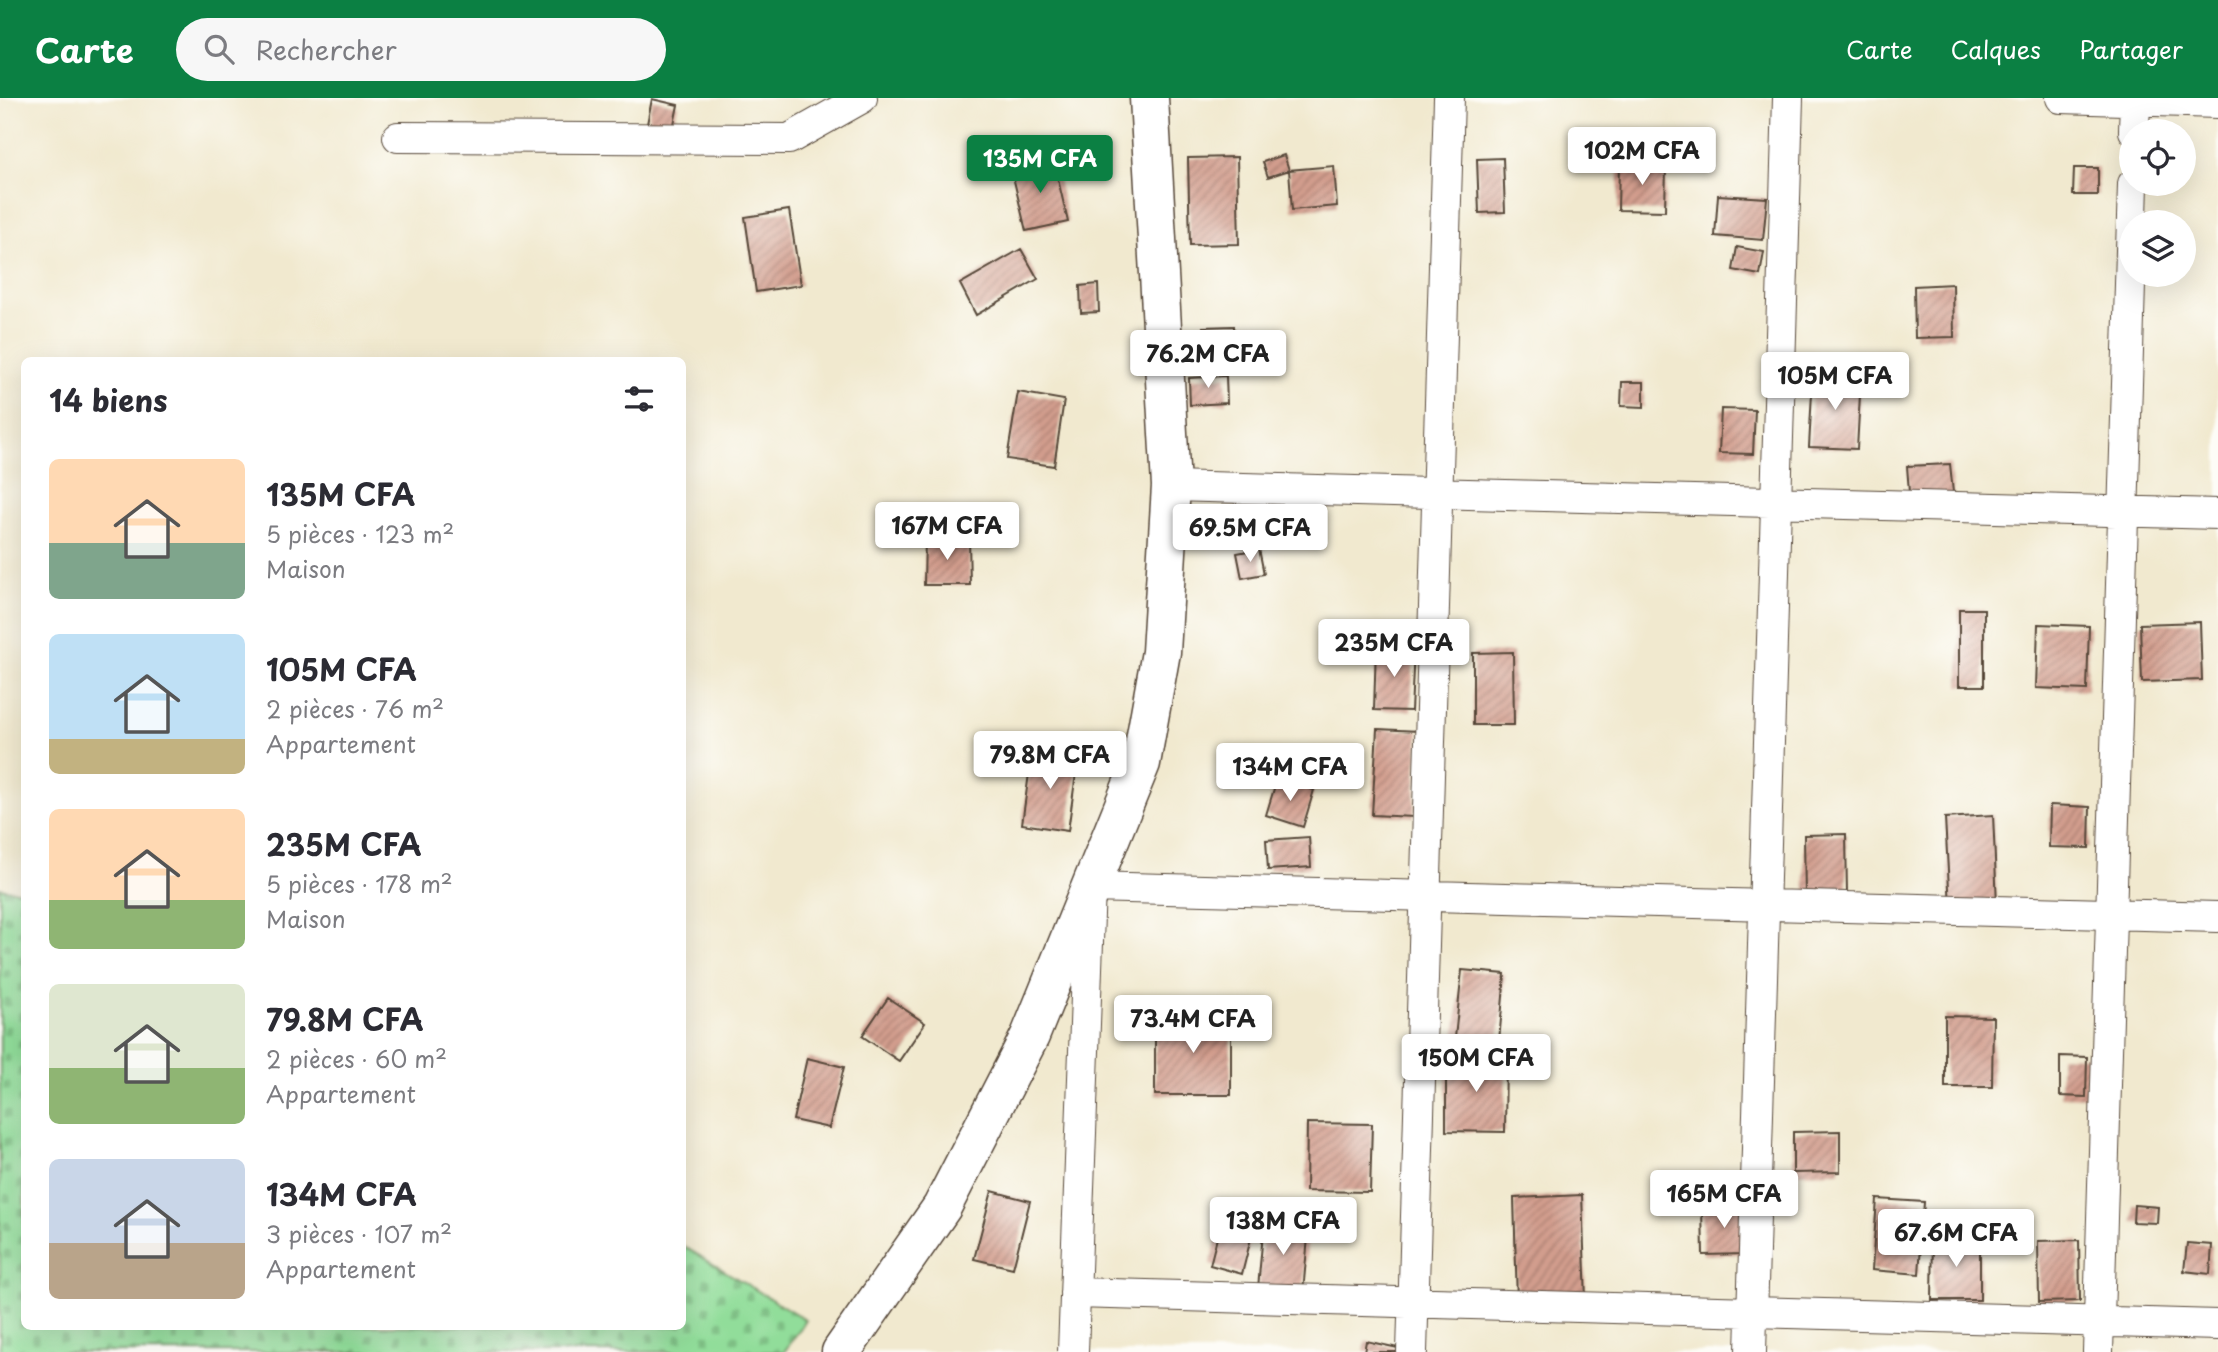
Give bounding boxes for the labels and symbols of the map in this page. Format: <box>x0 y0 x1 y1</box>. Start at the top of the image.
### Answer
pin: 102M CFA <box>1570 127 1714 187</box>
pin: 135M CFA <box>968 136 1112 195</box>
pin: 76.2M CFA <box>1128 330 1288 390</box>
pin: 105M CFA <box>1763 352 1907 412</box>
pin: 167M CFA <box>875 503 1019 562</box>
pin: 69.5M CFA <box>1170 504 1330 564</box>
pin: 235M CFA <box>1322 620 1466 679</box>
pin: 79.8M CFA <box>970 732 1130 791</box>
pin: 134M CFA <box>1218 744 1362 803</box>
pin: 73.4M CFA <box>1113 996 1273 1055</box>
pin: 150M CFA <box>1404 1034 1548 1094</box>
pin: 165M CFA <box>1652 1170 1796 1230</box>
pin: 138M CFA <box>1211 1198 1355 1257</box>
pin: 67.6M CFA <box>1876 1210 2036 1269</box>

